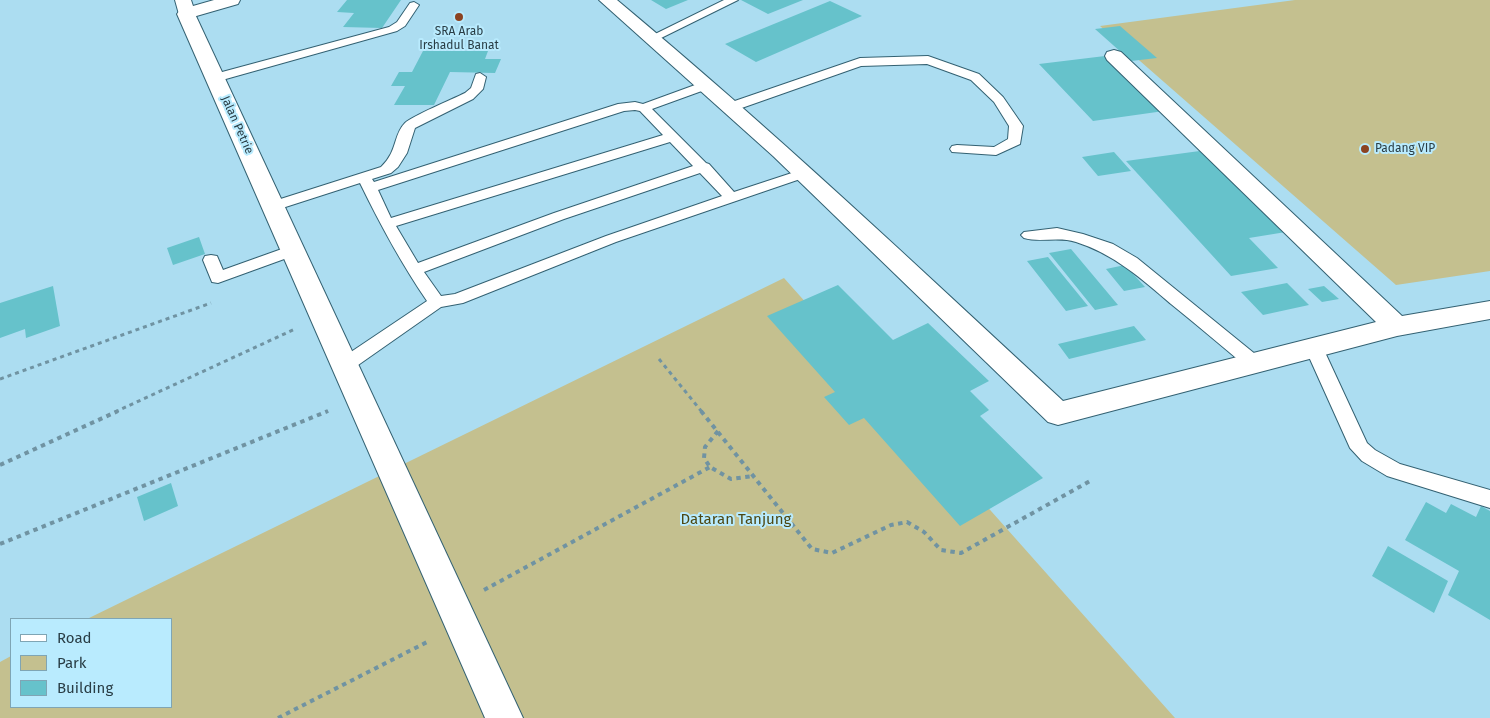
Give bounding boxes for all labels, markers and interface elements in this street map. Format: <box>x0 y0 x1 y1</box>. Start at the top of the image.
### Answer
marker: SRA Arab Irshadul Banat <box>453 11 465 23</box>
place label: SRA Arab Irshadul Banat <box>419 25 499 53</box>
street label: Jalan Petrie <box>218 94 256 156</box>
place label: Padang VIP <box>1375 142 1435 156</box>
marker: Padang VIP <box>1359 143 1371 155</box>
park label: Dataran Tanjung <box>681 511 791 529</box>
legend <box>10 618 172 708</box>
text: Road <box>57 629 92 647</box>
text: Park <box>57 654 87 672</box>
text: Building <box>57 679 113 697</box>

